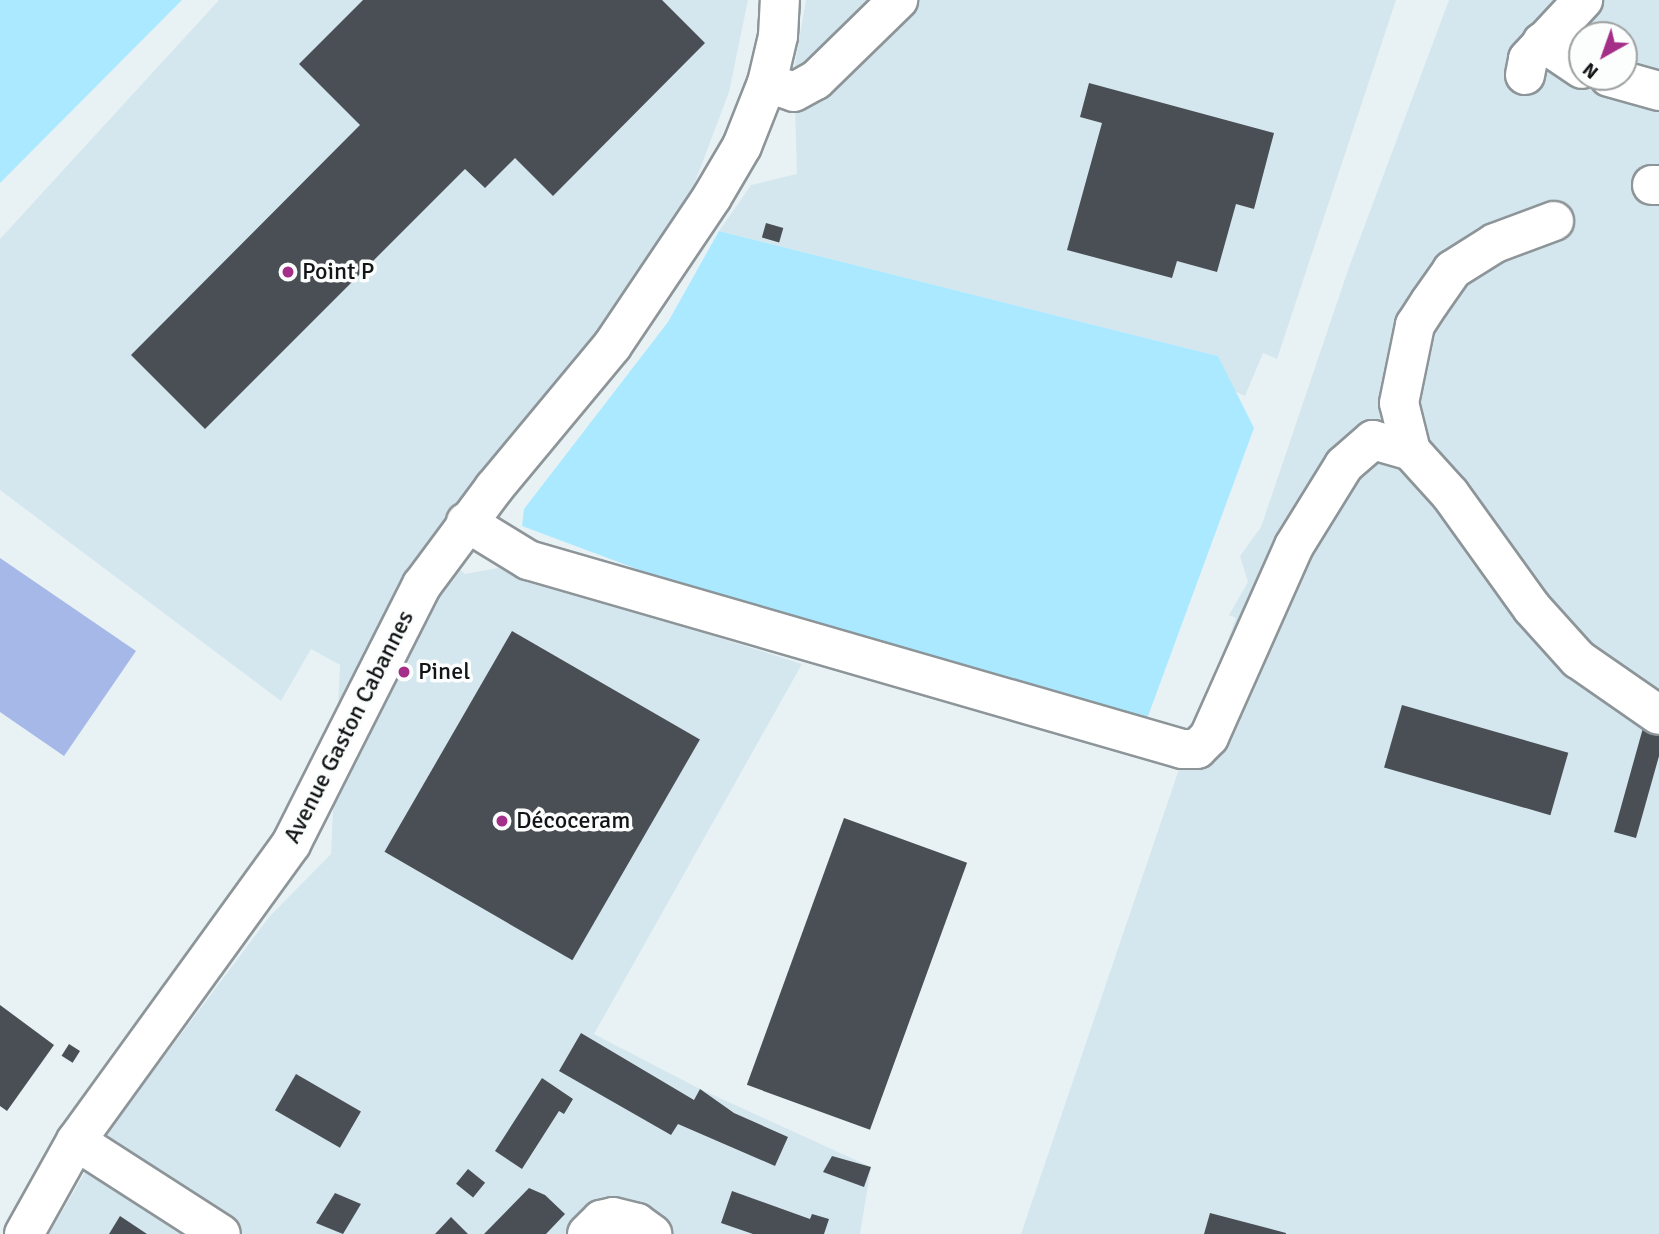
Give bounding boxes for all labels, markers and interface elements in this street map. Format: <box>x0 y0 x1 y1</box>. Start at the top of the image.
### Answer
north arrow <box>1568 21 1638 91</box>
text: N <box>1578 57 1604 84</box>
place label: Point P <box>302 258 374 286</box>
marker: Point P <box>280 264 296 280</box>
street label: Avenue Gaston Cabannes <box>278 606 420 848</box>
place label: Pinel <box>418 658 470 686</box>
marker: Pinel <box>396 664 412 680</box>
place label: Décoceram <box>516 807 630 835</box>
marker: Décoceram <box>494 813 510 829</box>

